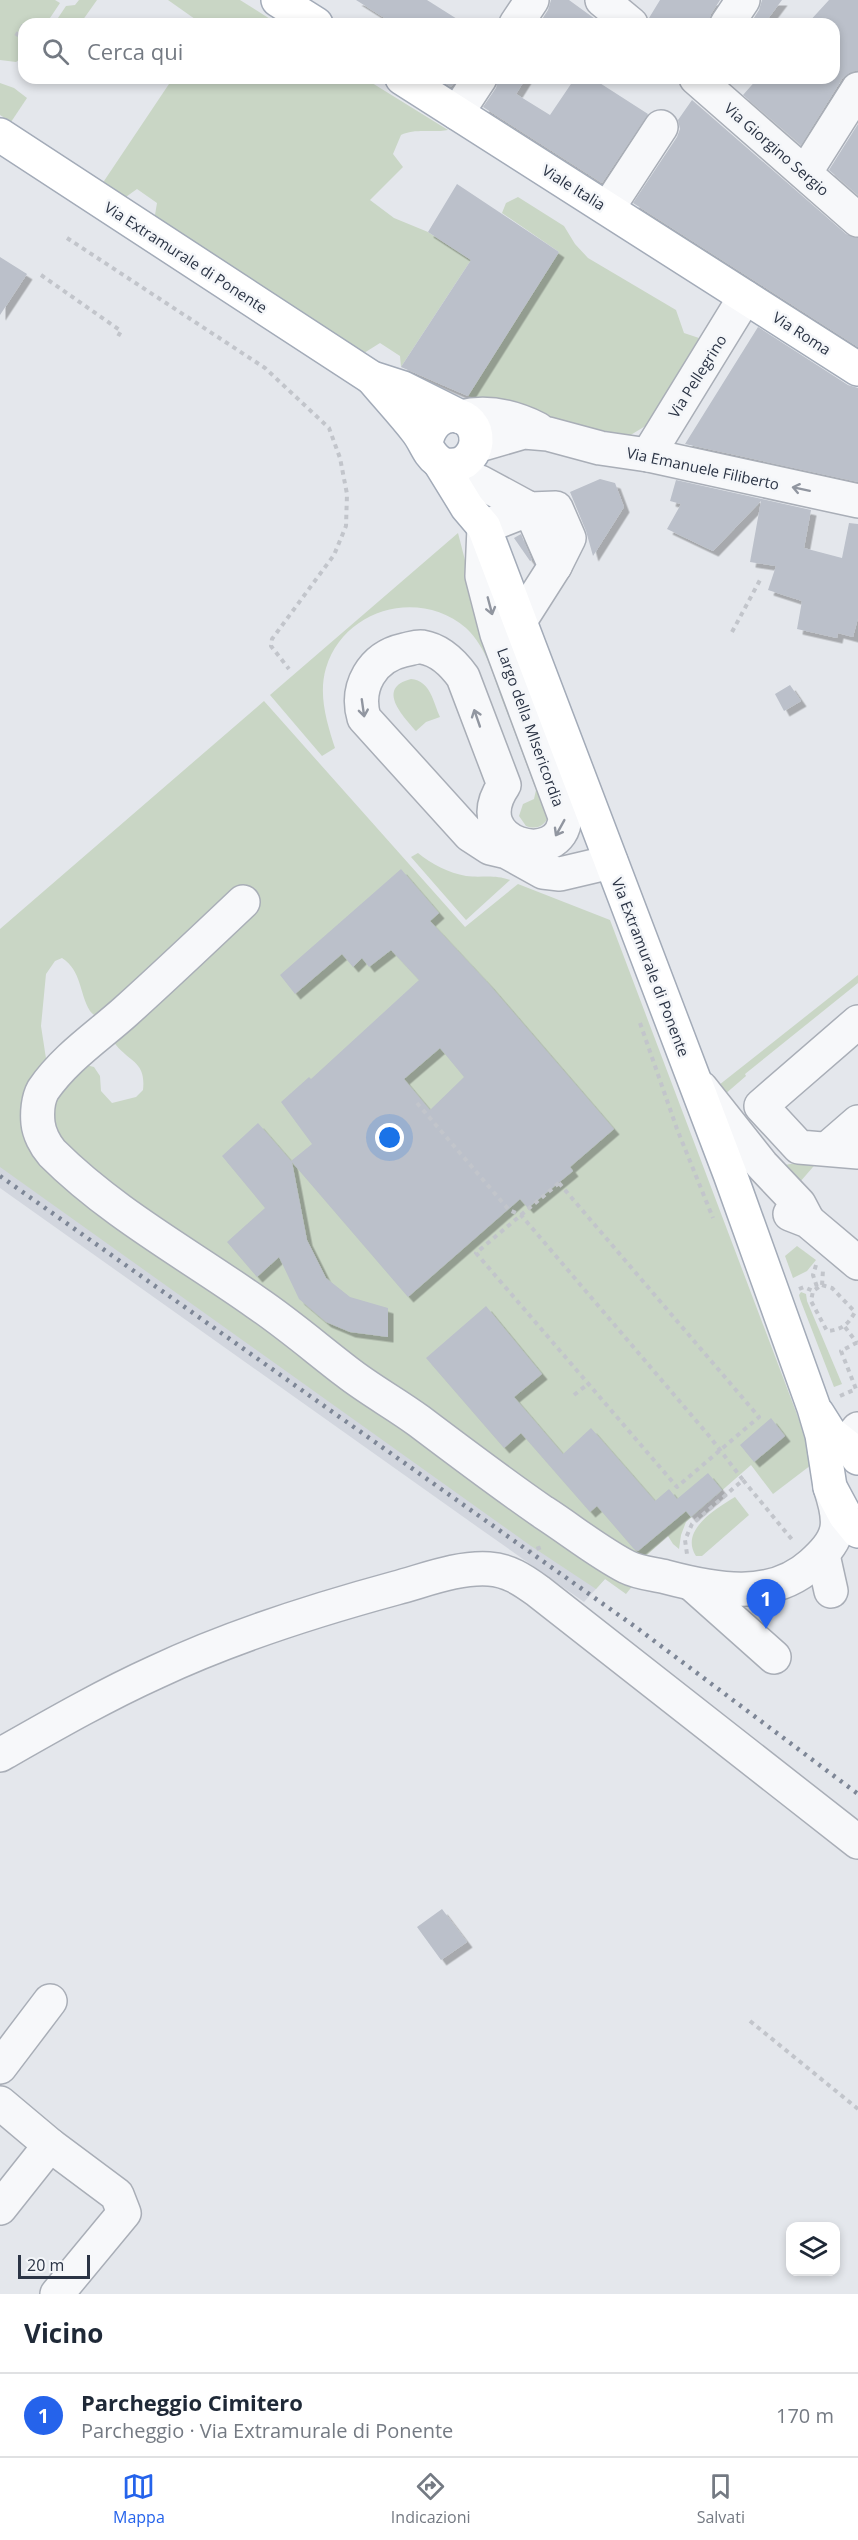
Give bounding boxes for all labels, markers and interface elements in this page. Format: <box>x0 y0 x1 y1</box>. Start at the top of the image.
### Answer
search box <box>18 18 840 84</box>
icon: search <box>39 35 72 68</box>
text: Cerca qui <box>87 36 183 66</box>
street label: Via Giorgino Sergio <box>720 98 834 200</box>
street label: Viale Italia <box>539 160 609 214</box>
street label: Via Extramurale di Ponente <box>101 197 271 317</box>
street label: Via Roma <box>769 307 835 359</box>
street label: Via Pellegrino <box>663 331 731 421</box>
street label: Via Emanuele Filiberto <box>625 442 781 494</box>
one-way arrow <box>792 482 811 494</box>
one-way arrow <box>484 596 496 615</box>
street label: Largo della MIsericordia <box>493 645 569 809</box>
one-way arrow <box>358 698 369 717</box>
one-way arrow <box>471 709 482 728</box>
one-way arrow <box>554 819 566 836</box>
street label: Via Extramurale di Ponente <box>608 875 694 1059</box>
your location <box>375 1123 404 1152</box>
pin: 1 <box>746 1580 786 1629</box>
map controls <box>786 2222 840 2276</box>
button: layers <box>786 2222 840 2276</box>
scale bar <box>18 2252 90 2280</box>
text: 20 m <box>27 2254 64 2276</box>
text: Vicino <box>24 2315 103 2351</box>
text: Parcheggio Cimitero <box>81 2387 303 2417</box>
text: 1 <box>38 2402 49 2429</box>
text: 170 m <box>776 2402 834 2429</box>
text: Parcheggio · Via Extramurale di Ponente <box>81 2417 453 2444</box>
tab: Mappa <box>113 2470 165 2528</box>
tab: Indicazioni <box>391 2470 471 2528</box>
tab: Salvati <box>697 2470 745 2528</box>

